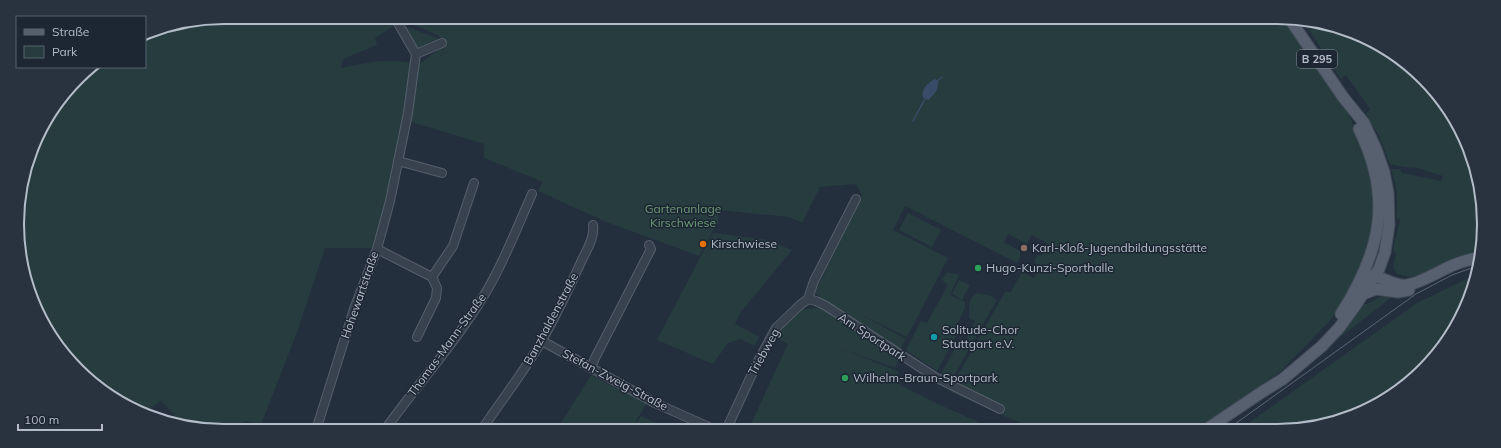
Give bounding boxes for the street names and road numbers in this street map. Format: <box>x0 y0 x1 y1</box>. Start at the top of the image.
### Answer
road number: B 295 <box>1297 50 1337 68</box>
street label: Hohewartstraße <box>338 249 382 341</box>
street label: Banzhaldenstraße <box>520 270 581 367</box>
street label: Thomas-Mann-Straße <box>404 290 489 399</box>
street label: Am Sportpark <box>836 309 910 365</box>
street label: Triebweg <box>745 326 783 378</box>
street label: Stefan-Zweig-Straße <box>560 345 671 414</box>

